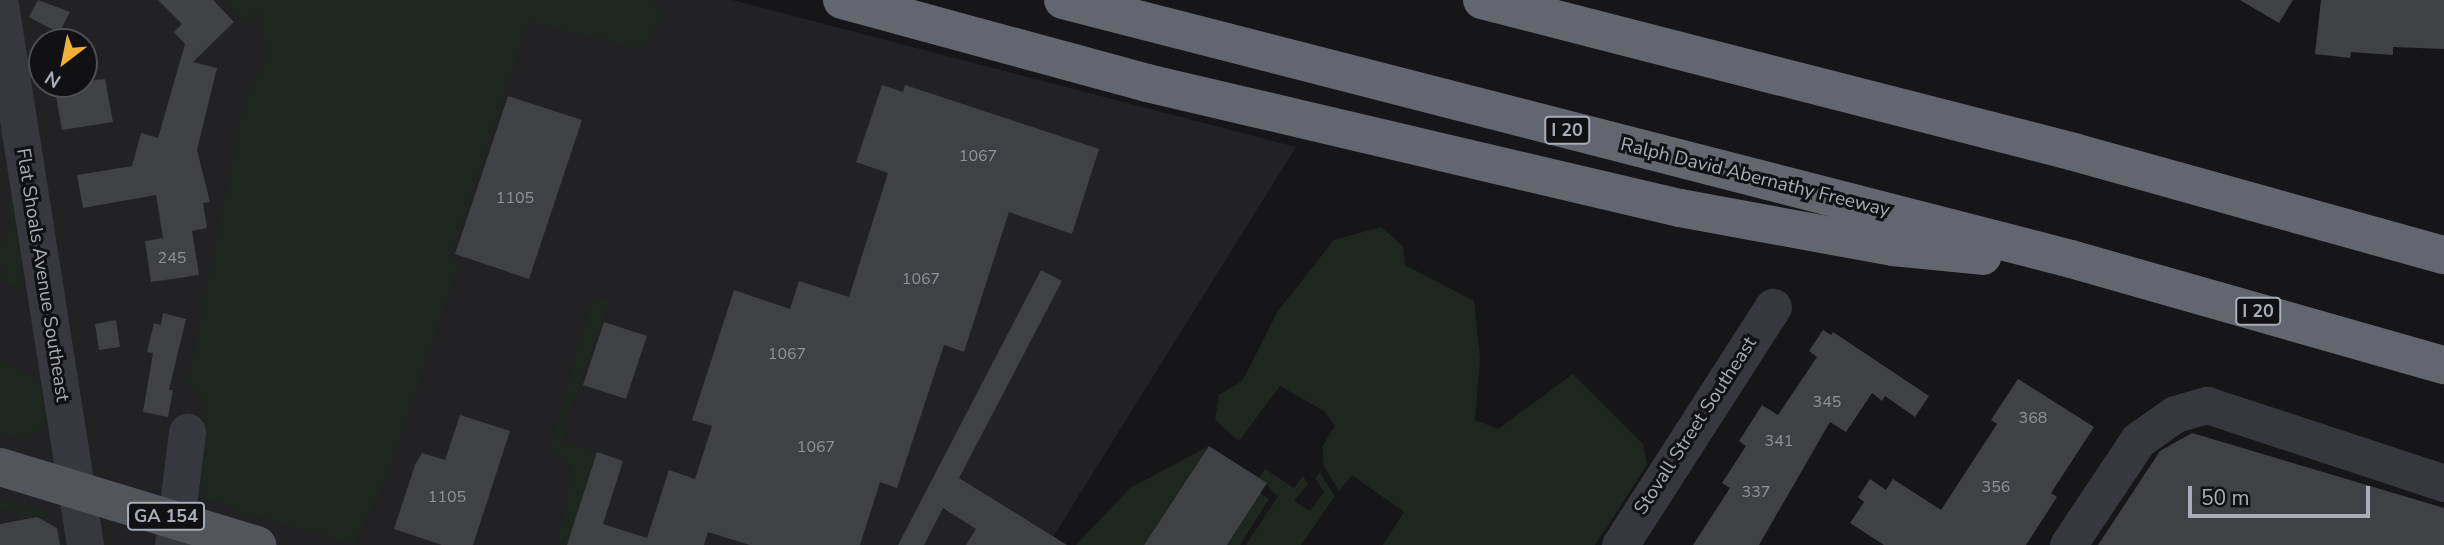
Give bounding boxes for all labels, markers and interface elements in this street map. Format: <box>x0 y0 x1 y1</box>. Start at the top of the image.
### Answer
north arrow <box>28 28 98 98</box>
text: N <box>40 64 66 94</box>
road number: I 20 <box>1542 116 1592 145</box>
street label: Ralph David Abernathy Freeway <box>1618 133 1892 223</box>
house number: 1067 <box>959 146 997 166</box>
street label: Flat Shoals Avenue Southeast <box>11 147 73 403</box>
house number: 1105 <box>496 188 534 208</box>
house number: 245 <box>158 248 186 268</box>
house number: 1067 <box>902 269 940 289</box>
road number: I 20 <box>2234 296 2282 326</box>
street label: Stovall Street Southeast <box>1630 333 1762 519</box>
house number: 1067 <box>768 344 806 364</box>
house number: 345 <box>1813 392 1841 412</box>
house number: 368 <box>2019 408 2047 428</box>
house number: 341 <box>1765 431 1793 451</box>
house number: 1067 <box>797 437 835 457</box>
scale bar <box>2192 472 2374 516</box>
house number: 356 <box>1982 477 2010 497</box>
house number: 337 <box>1742 482 1770 502</box>
text: 50 m <box>2201 484 2250 512</box>
house number: 1105 <box>428 487 466 507</box>
road number: GA 154 <box>126 502 206 530</box>

